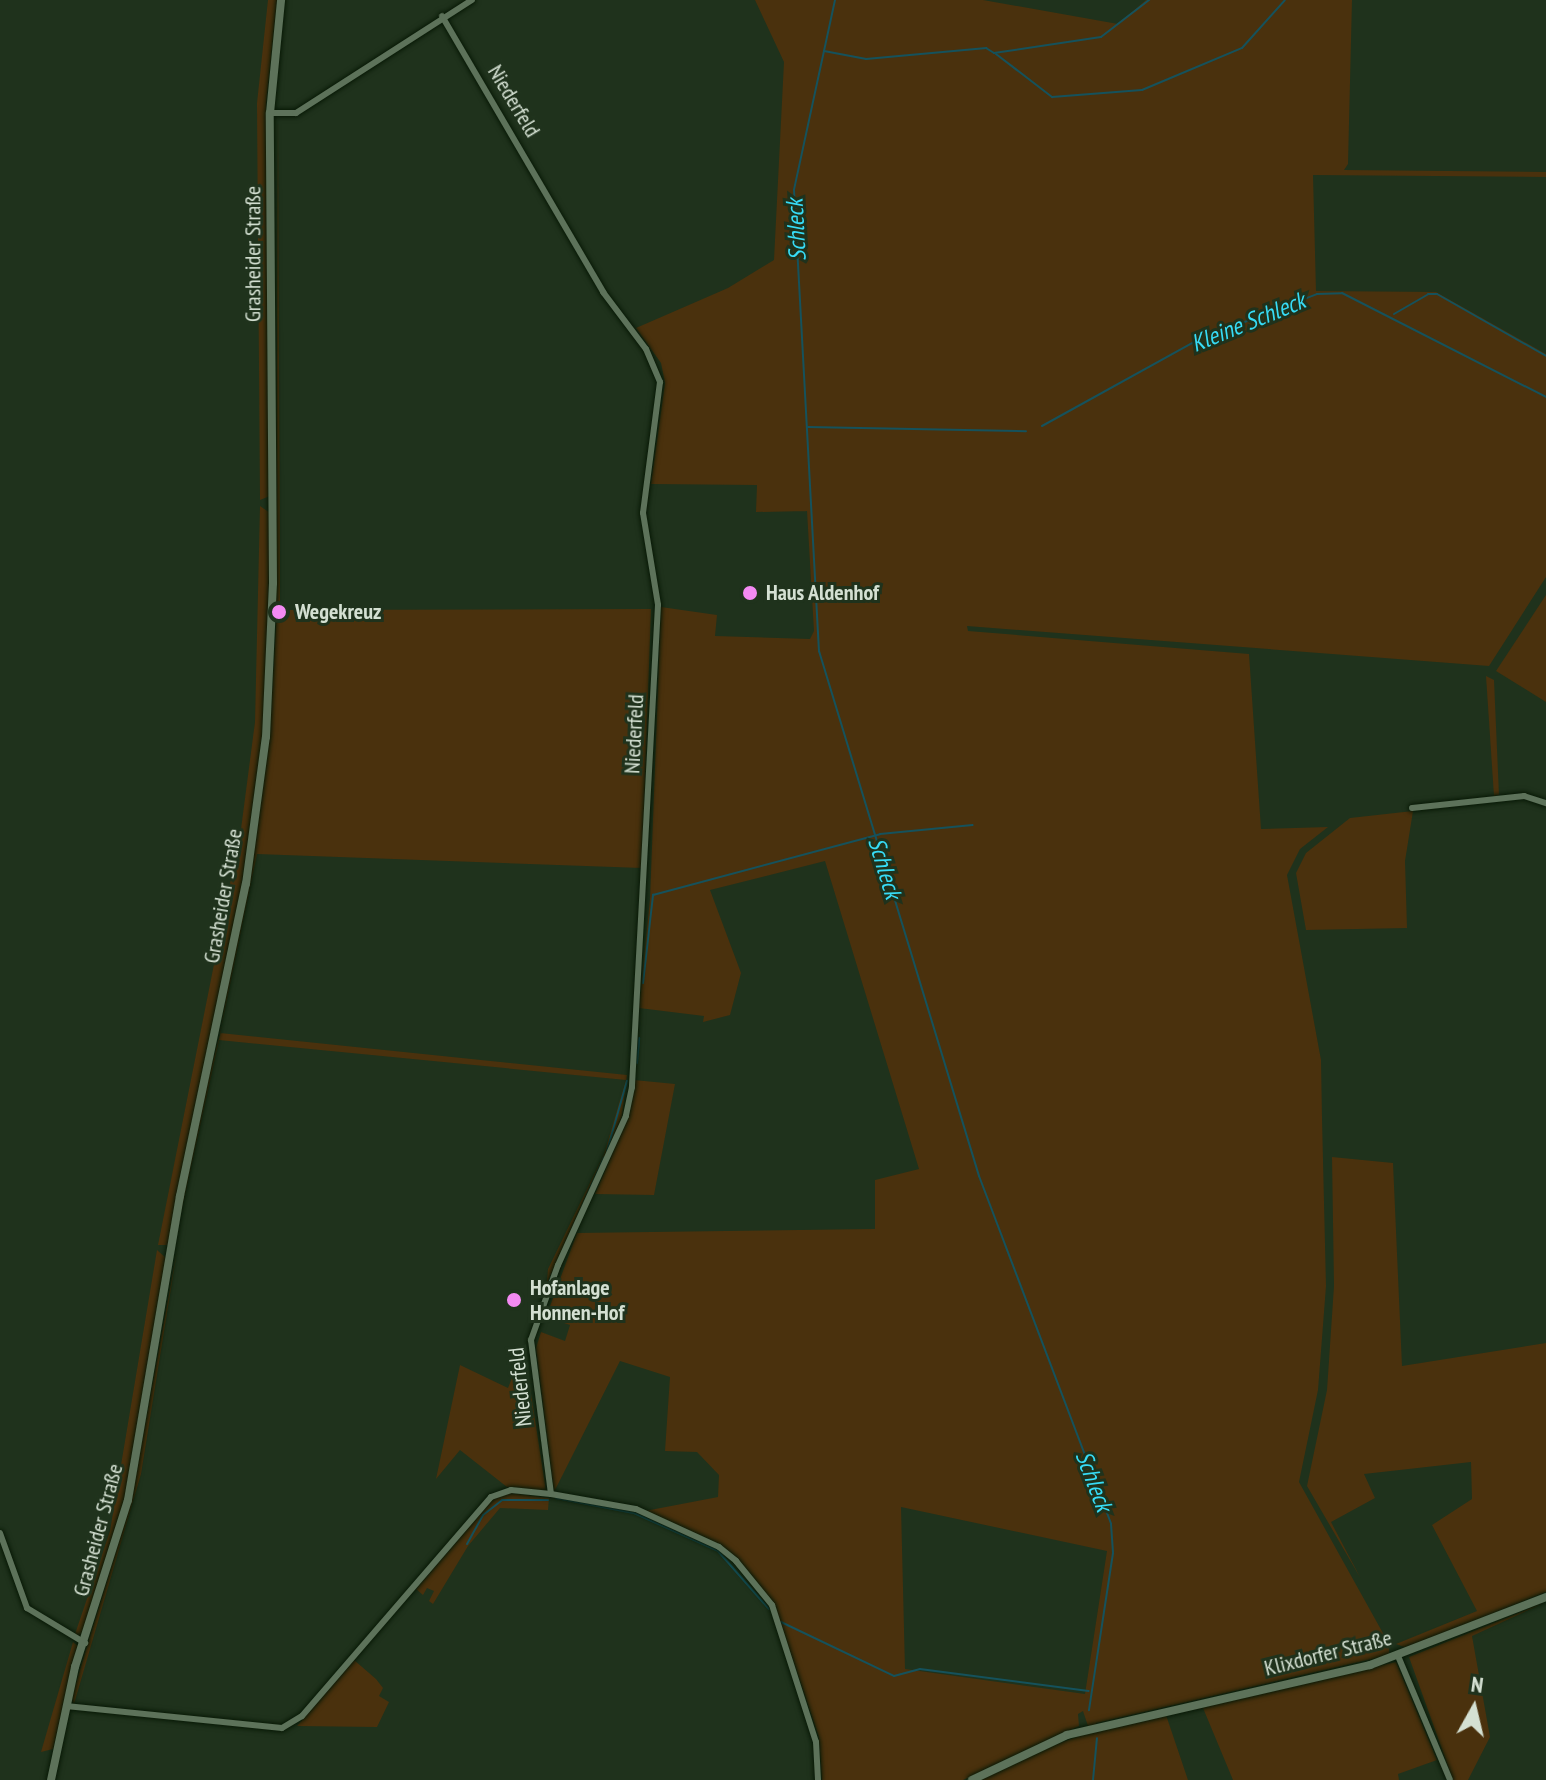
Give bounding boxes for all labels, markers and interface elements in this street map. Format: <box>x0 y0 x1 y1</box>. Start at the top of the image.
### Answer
street label: Niederfeld <box>482 60 546 142</box>
street label: Grasheider Straße <box>240 186 266 322</box>
water label: Schleck <box>780 198 812 262</box>
water label: Kleine Schleck <box>1187 286 1309 358</box>
place label: Haus Aldenhof <box>766 580 880 606</box>
marker: Haus Aldenhof <box>741 584 759 602</box>
place label: Wegekreuz <box>295 599 381 625</box>
marker: Wegekreuz <box>270 603 288 621</box>
street label: Niederfeld <box>619 694 649 774</box>
street label: Grasheider Straße <box>198 827 248 965</box>
water label: Schleck <box>862 834 908 902</box>
place label: Hofanlage Honnen-Hof <box>530 1274 624 1326</box>
marker: Hofanlage Honnen-Hof <box>505 1291 523 1309</box>
street label: Niederfeld <box>503 1346 537 1428</box>
water label: Schleck <box>1069 1447 1119 1515</box>
street label: Grasheider Straße <box>68 1461 128 1599</box>
street label: Klixdorfer Straße <box>1262 1624 1394 1682</box>
north arrow <box>1434 1668 1514 1748</box>
text: N <box>1469 1670 1485 1699</box>

